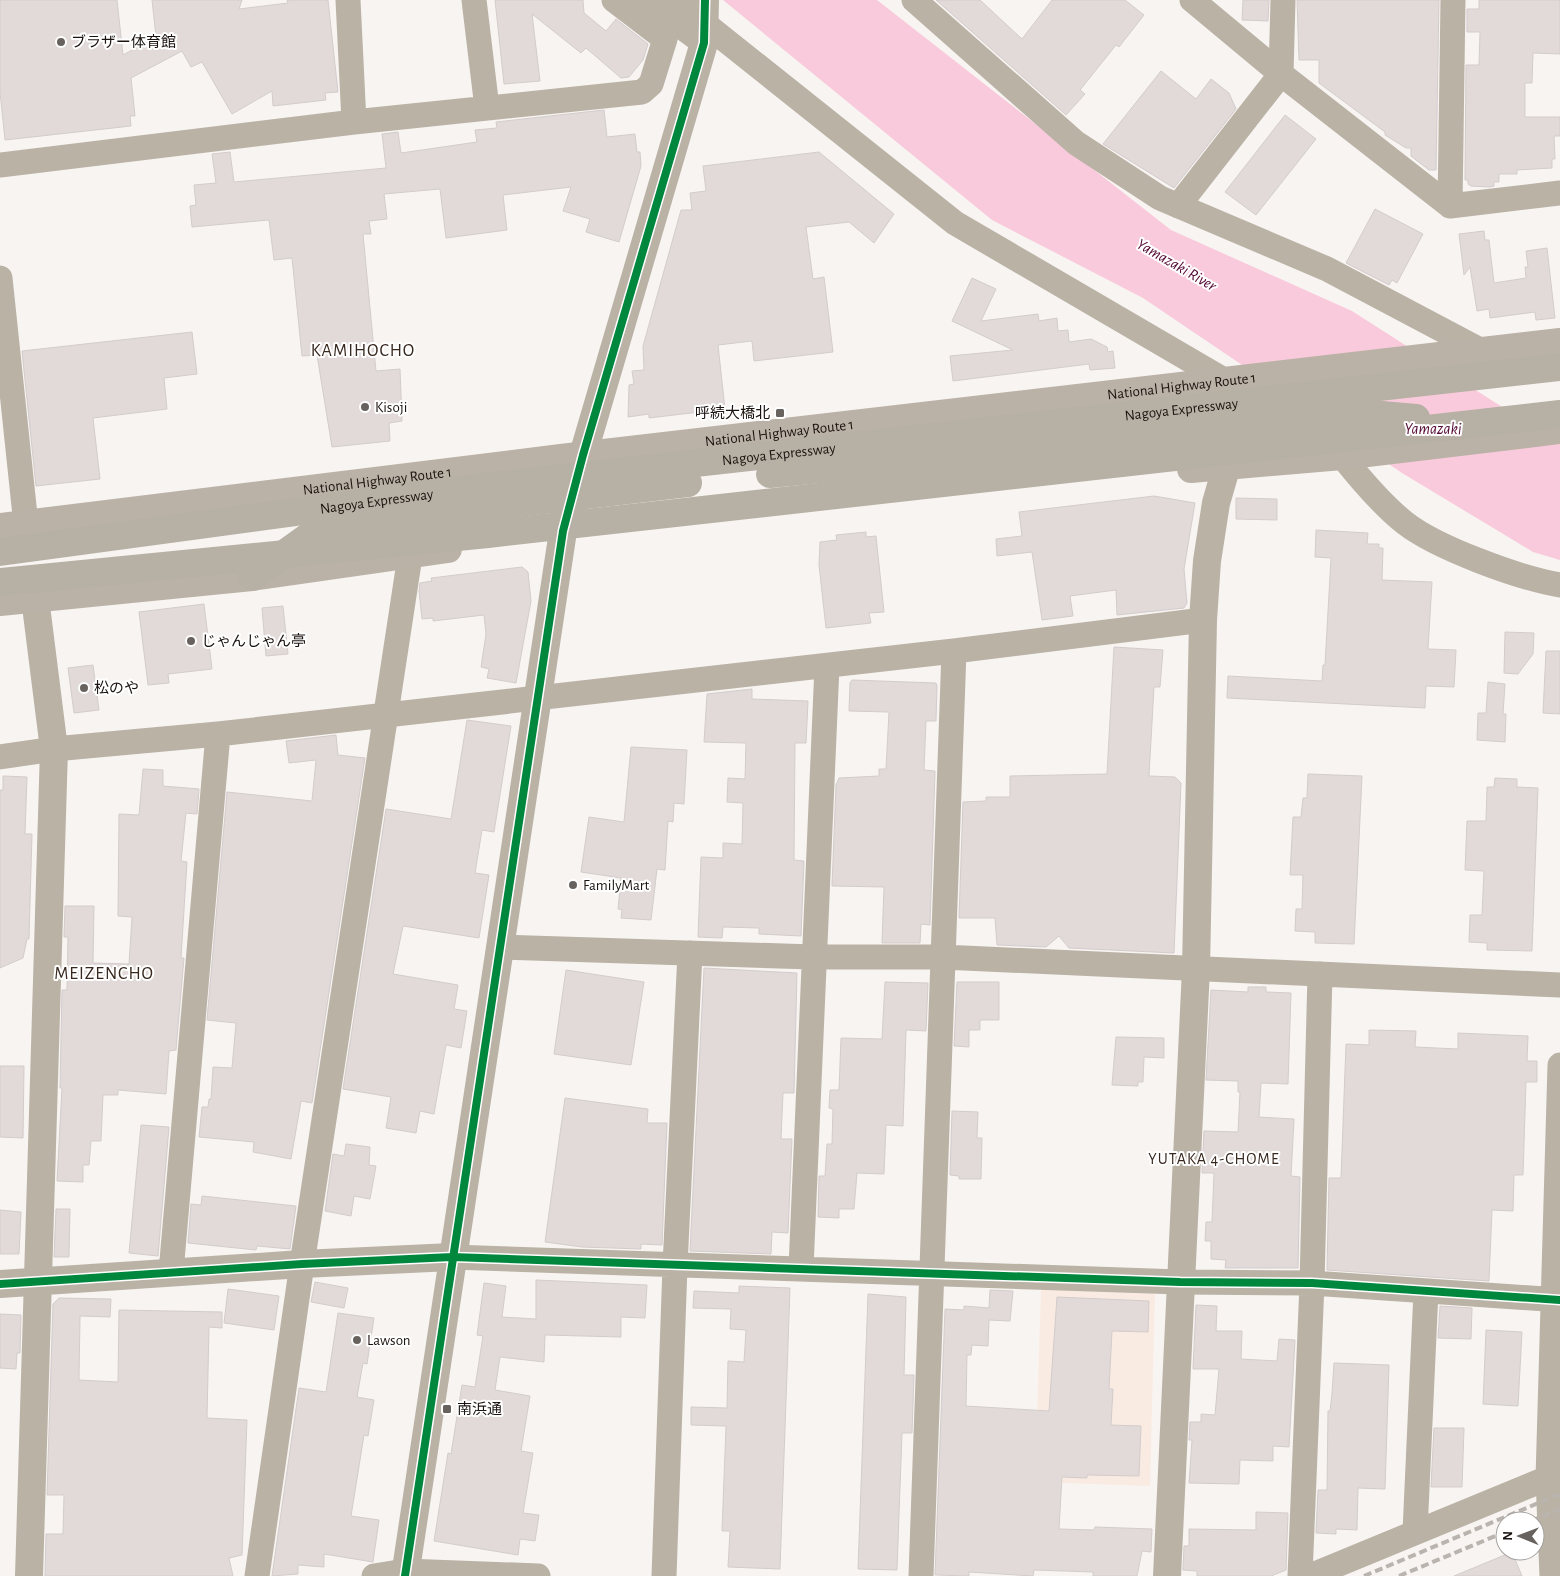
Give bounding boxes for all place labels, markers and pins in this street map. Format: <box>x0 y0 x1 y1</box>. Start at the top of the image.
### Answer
place label: ブラザー体育館 <box>71 34 176 50</box>
marker: ブラザー体育館 <box>55 36 67 48</box>
place label: Kisoji <box>375 400 407 415</box>
marker: Kisoji <box>359 401 371 413</box>
place label: 呼続大橋北 <box>695 404 770 421</box>
marker: 呼続大橋北 <box>774 407 786 419</box>
place label: じゃんじゃん亭 <box>201 633 306 649</box>
marker: じゃんじゃん亭 <box>185 635 197 647</box>
place label: 松のや <box>94 680 139 696</box>
marker: 松のや <box>78 682 90 694</box>
place label: FamilyMart <box>583 878 650 893</box>
marker: FamilyMart <box>567 879 579 891</box>
place label: Lawson <box>367 1333 411 1348</box>
marker: Lawson <box>351 1334 363 1346</box>
place label: 南浜通 <box>457 1401 502 1417</box>
marker: 南浜通 <box>441 1403 453 1415</box>

